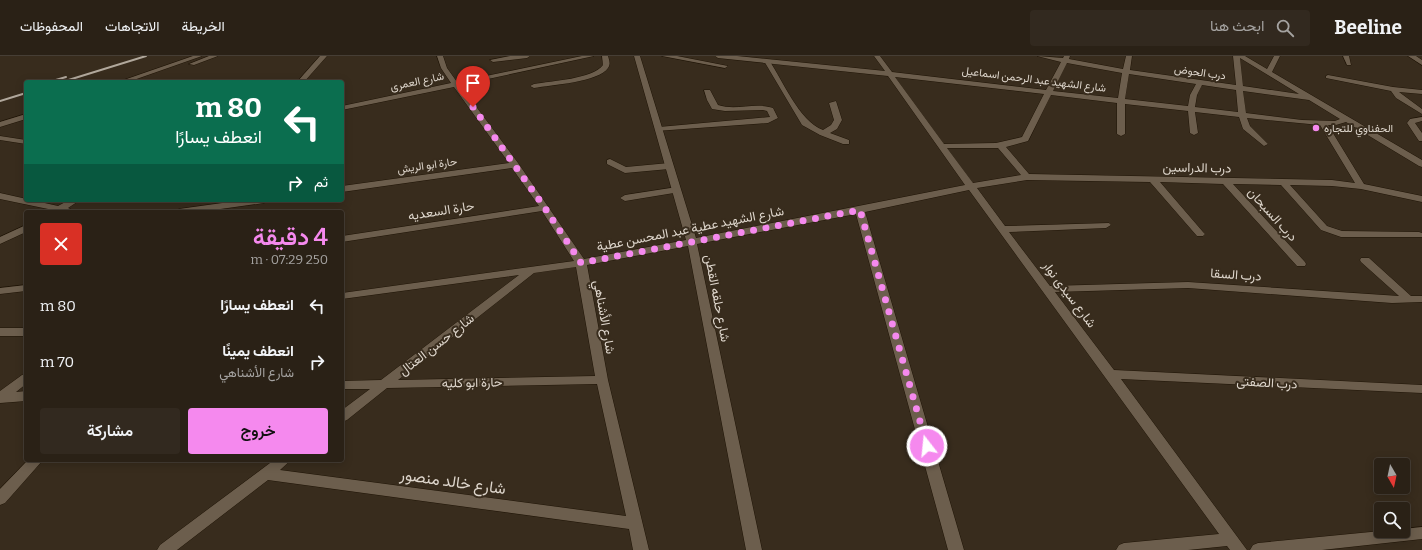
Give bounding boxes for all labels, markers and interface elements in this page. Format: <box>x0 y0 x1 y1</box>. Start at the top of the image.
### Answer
search box <box>1030 10 1310 46</box>
text: Beeline <box>1334 16 1402 39</box>
text: ابحث هنا <box>1210 17 1264 35</box>
icon: search <box>1274 17 1296 39</box>
text: المحفوظات <box>20 18 83 35</box>
text: الاتجاهات <box>105 18 159 35</box>
text: الخريطة <box>181 18 225 35</box>
street label: درب الحوض <box>1173 62 1226 83</box>
street label: شارع الشهيد عبد الرحمن اسماعيل <box>961 64 1107 96</box>
pin <box>456 66 490 107</box>
street label: شارع العمرى <box>389 69 446 95</box>
icon: arrive <box>462 72 484 94</box>
text: 80 m <box>196 91 262 124</box>
icon: left <box>276 96 328 148</box>
place label: الحفناوي للتجاره <box>1324 122 1393 138</box>
marker: الحفناوي للتجاره <box>1311 123 1321 133</box>
text: انعطف يسارًا <box>175 126 262 148</box>
street label: حارة ابو الريش <box>396 155 458 176</box>
street label: درب الدراسين <box>1163 159 1231 177</box>
icon: right <box>284 172 306 194</box>
text: ثم <box>314 173 328 191</box>
street label: درب السبحان <box>1244 184 1301 245</box>
street label: حارة السعديه <box>407 198 476 224</box>
street label: شارع الشهيد عطية عبد المحسن عطية <box>595 203 785 256</box>
button: close <box>40 223 82 265</box>
text: 4 دقيقة <box>253 223 328 251</box>
text: 250 m · 07:29 <box>250 252 328 267</box>
street label: شارع حلقه القطن <box>700 253 733 343</box>
street label: شارع سيدى نوار <box>1038 257 1099 332</box>
street label: درب السقا <box>1210 265 1262 285</box>
street label: شارع الأشناهي <box>588 279 618 356</box>
icon: left <box>306 295 328 317</box>
text: انعطف يسارًا <box>220 296 294 314</box>
text: 80 m <box>40 297 76 315</box>
street label: شارع حسن العتال <box>396 310 478 380</box>
text: انعطف يمينًا <box>222 342 294 360</box>
icon: right <box>306 351 328 373</box>
text: 70 m <box>40 353 74 371</box>
text: شارع الأشناهي <box>219 365 294 380</box>
street label: درب الصفتى <box>1236 373 1298 393</box>
street label: حارة ابو كليه <box>441 374 503 392</box>
button: مشاركة <box>40 408 180 454</box>
button: خروج <box>188 408 328 454</box>
position arrow <box>906 425 948 467</box>
north arrow <box>1374 458 1410 494</box>
map controls <box>1374 458 1410 538</box>
street label: شارع خالد منصور <box>397 465 507 500</box>
button: search <box>1374 502 1410 538</box>

